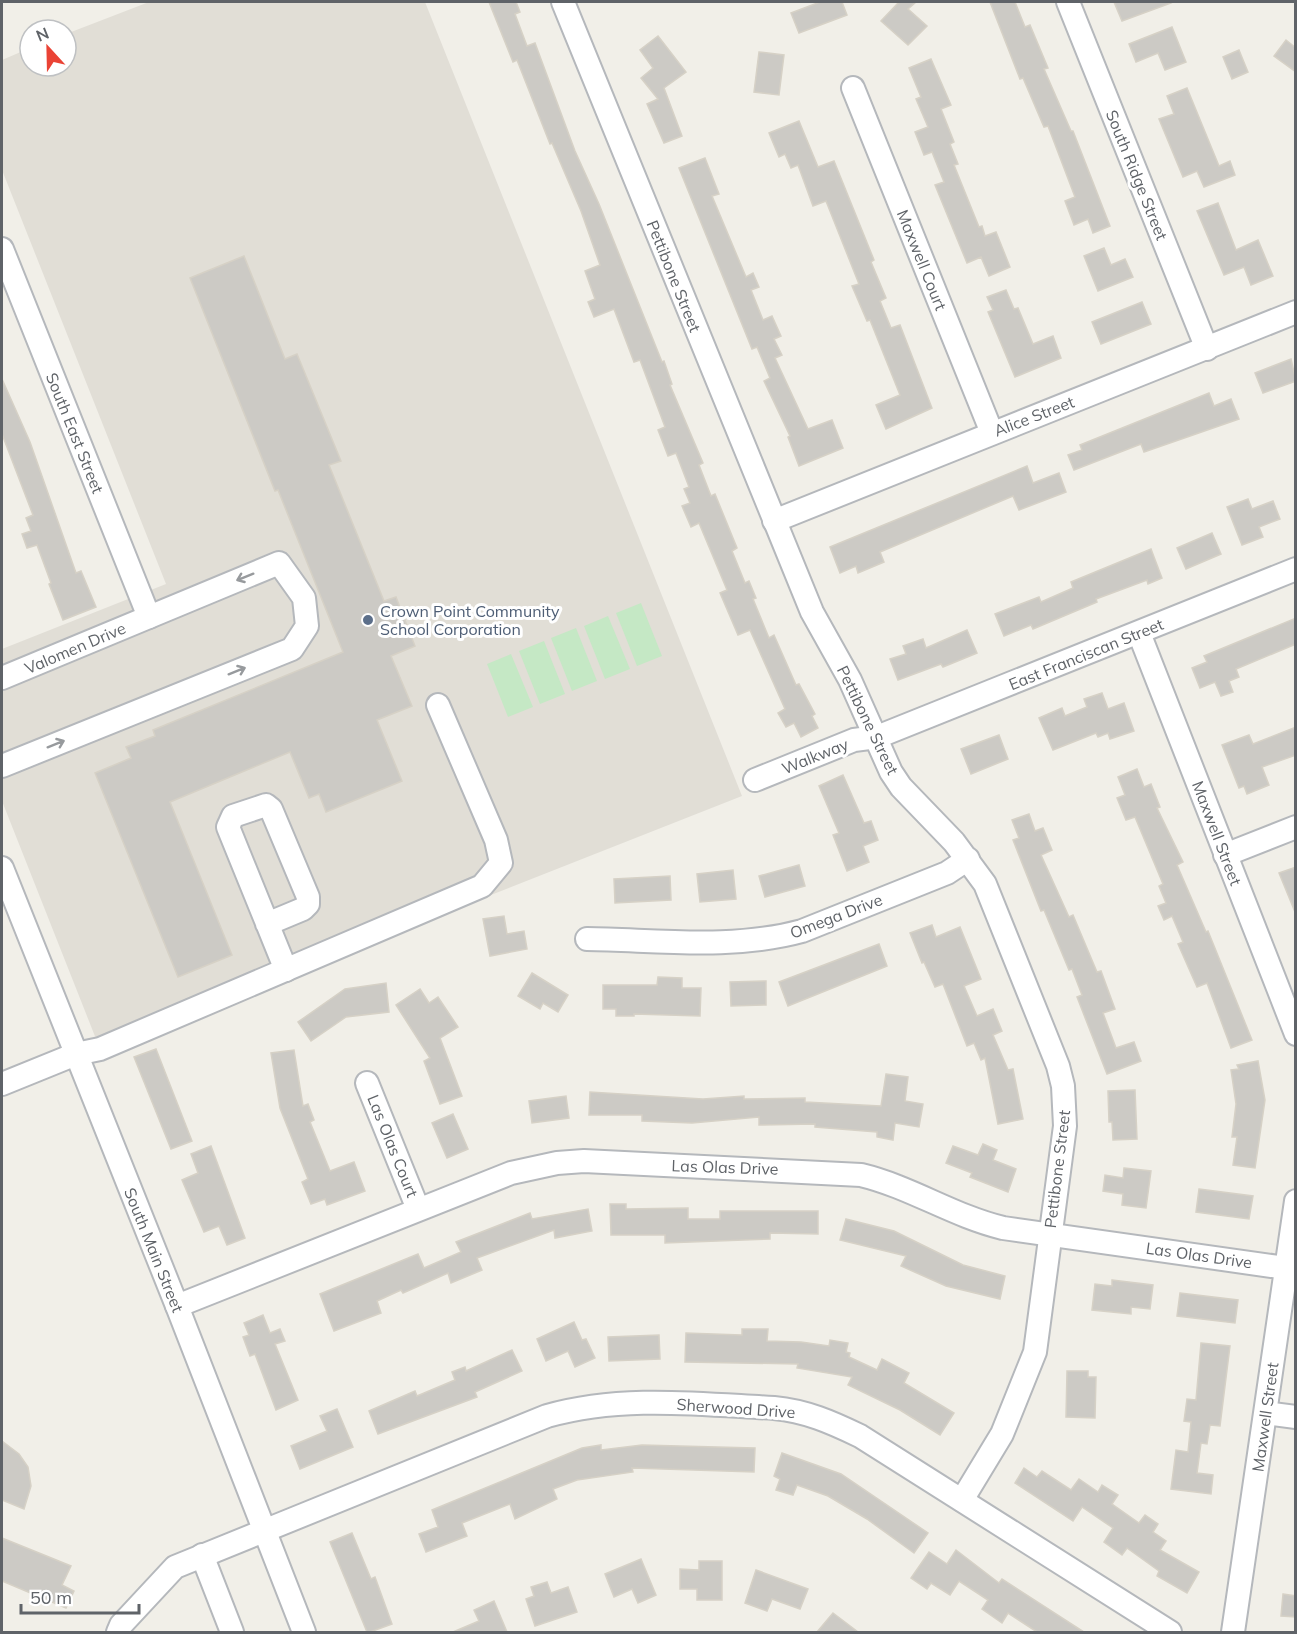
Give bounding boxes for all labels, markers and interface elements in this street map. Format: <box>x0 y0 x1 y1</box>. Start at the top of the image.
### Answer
north arrow <box>18 18 78 78</box>
text: N <box>33 23 52 46</box>
street label: South Ridge Street <box>1102 107 1172 243</box>
street label: Maxwell Court <box>893 207 951 314</box>
street label: Pettibone Street <box>642 217 706 335</box>
street label: South East Street <box>42 370 108 497</box>
street label: Alice Street <box>991 391 1077 440</box>
one-way arrow <box>236 572 255 583</box>
place label: Crown Point Community School Corporation <box>380 601 560 639</box>
marker: Crown Point Community School Corporation <box>361 613 375 627</box>
street label: East Franciscan Street <box>1006 614 1167 694</box>
street label: Valomen Drive <box>22 618 128 678</box>
street label: Pettibone Street <box>833 662 903 778</box>
one-way arrow <box>227 665 245 676</box>
street label: Walkway <box>779 733 852 778</box>
one-way arrow <box>46 738 64 749</box>
street label: Maxwell Street <box>1188 778 1246 888</box>
street label: Omega Drive <box>787 889 885 943</box>
street label: Las Olas Court <box>363 1092 423 1201</box>
street label: Pettibone Street <box>1040 1108 1074 1229</box>
street label: Las Olas Drive <box>671 1155 779 1179</box>
street label: South Main Street <box>120 1185 188 1315</box>
street label: Las Olas Drive <box>1145 1238 1253 1272</box>
street label: Maxwell Street <box>1247 1361 1283 1473</box>
street label: Sherwood Drive <box>676 1394 796 1422</box>
scale bar <box>21 1577 140 1615</box>
text: 50 m <box>30 1586 72 1609</box>

